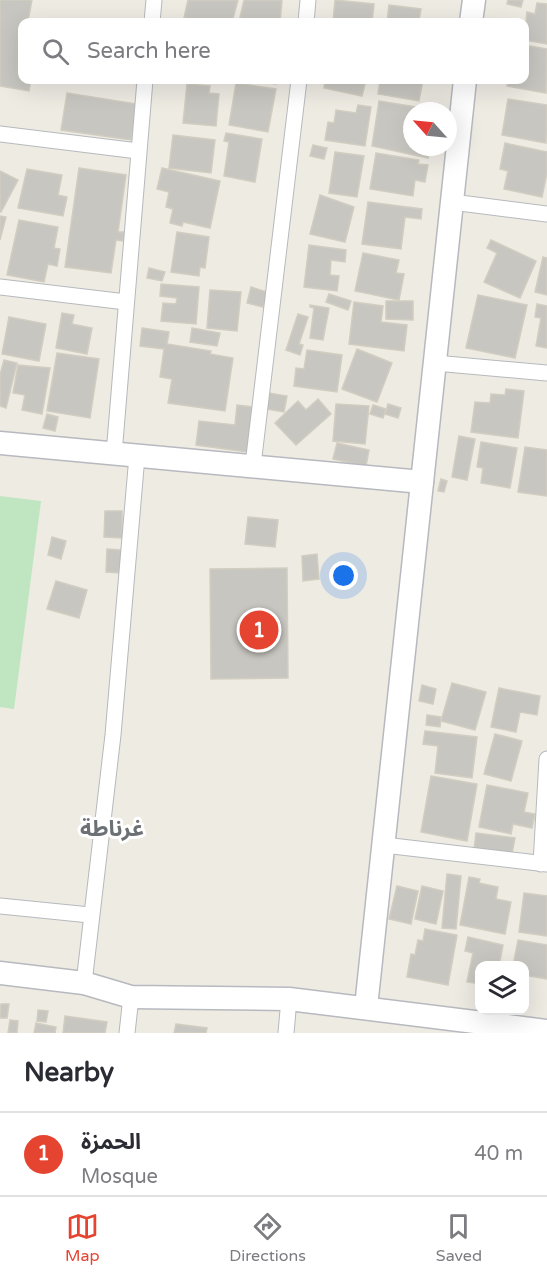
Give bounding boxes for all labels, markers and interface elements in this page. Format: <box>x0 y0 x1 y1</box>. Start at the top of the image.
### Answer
search box <box>18 18 529 84</box>
icon: search <box>39 35 72 68</box>
text: Search here <box>87 38 211 64</box>
north arrow <box>403 102 457 156</box>
your location <box>329 561 358 590</box>
pin: 1 <box>240 608 278 652</box>
district label: غرناطة <box>80 816 144 842</box>
map controls <box>475 961 529 1015</box>
button: layers <box>475 961 529 1015</box>
text: Nearby <box>24 1057 114 1088</box>
text: الحمزة <box>81 1129 141 1155</box>
text: 1 <box>37 1142 50 1166</box>
text: 40 m <box>474 1142 523 1166</box>
text: Mosque <box>81 1165 158 1189</box>
tab: Map <box>65 1210 99 1266</box>
tab: Directions <box>229 1210 306 1266</box>
tab: Saved <box>436 1210 482 1266</box>

